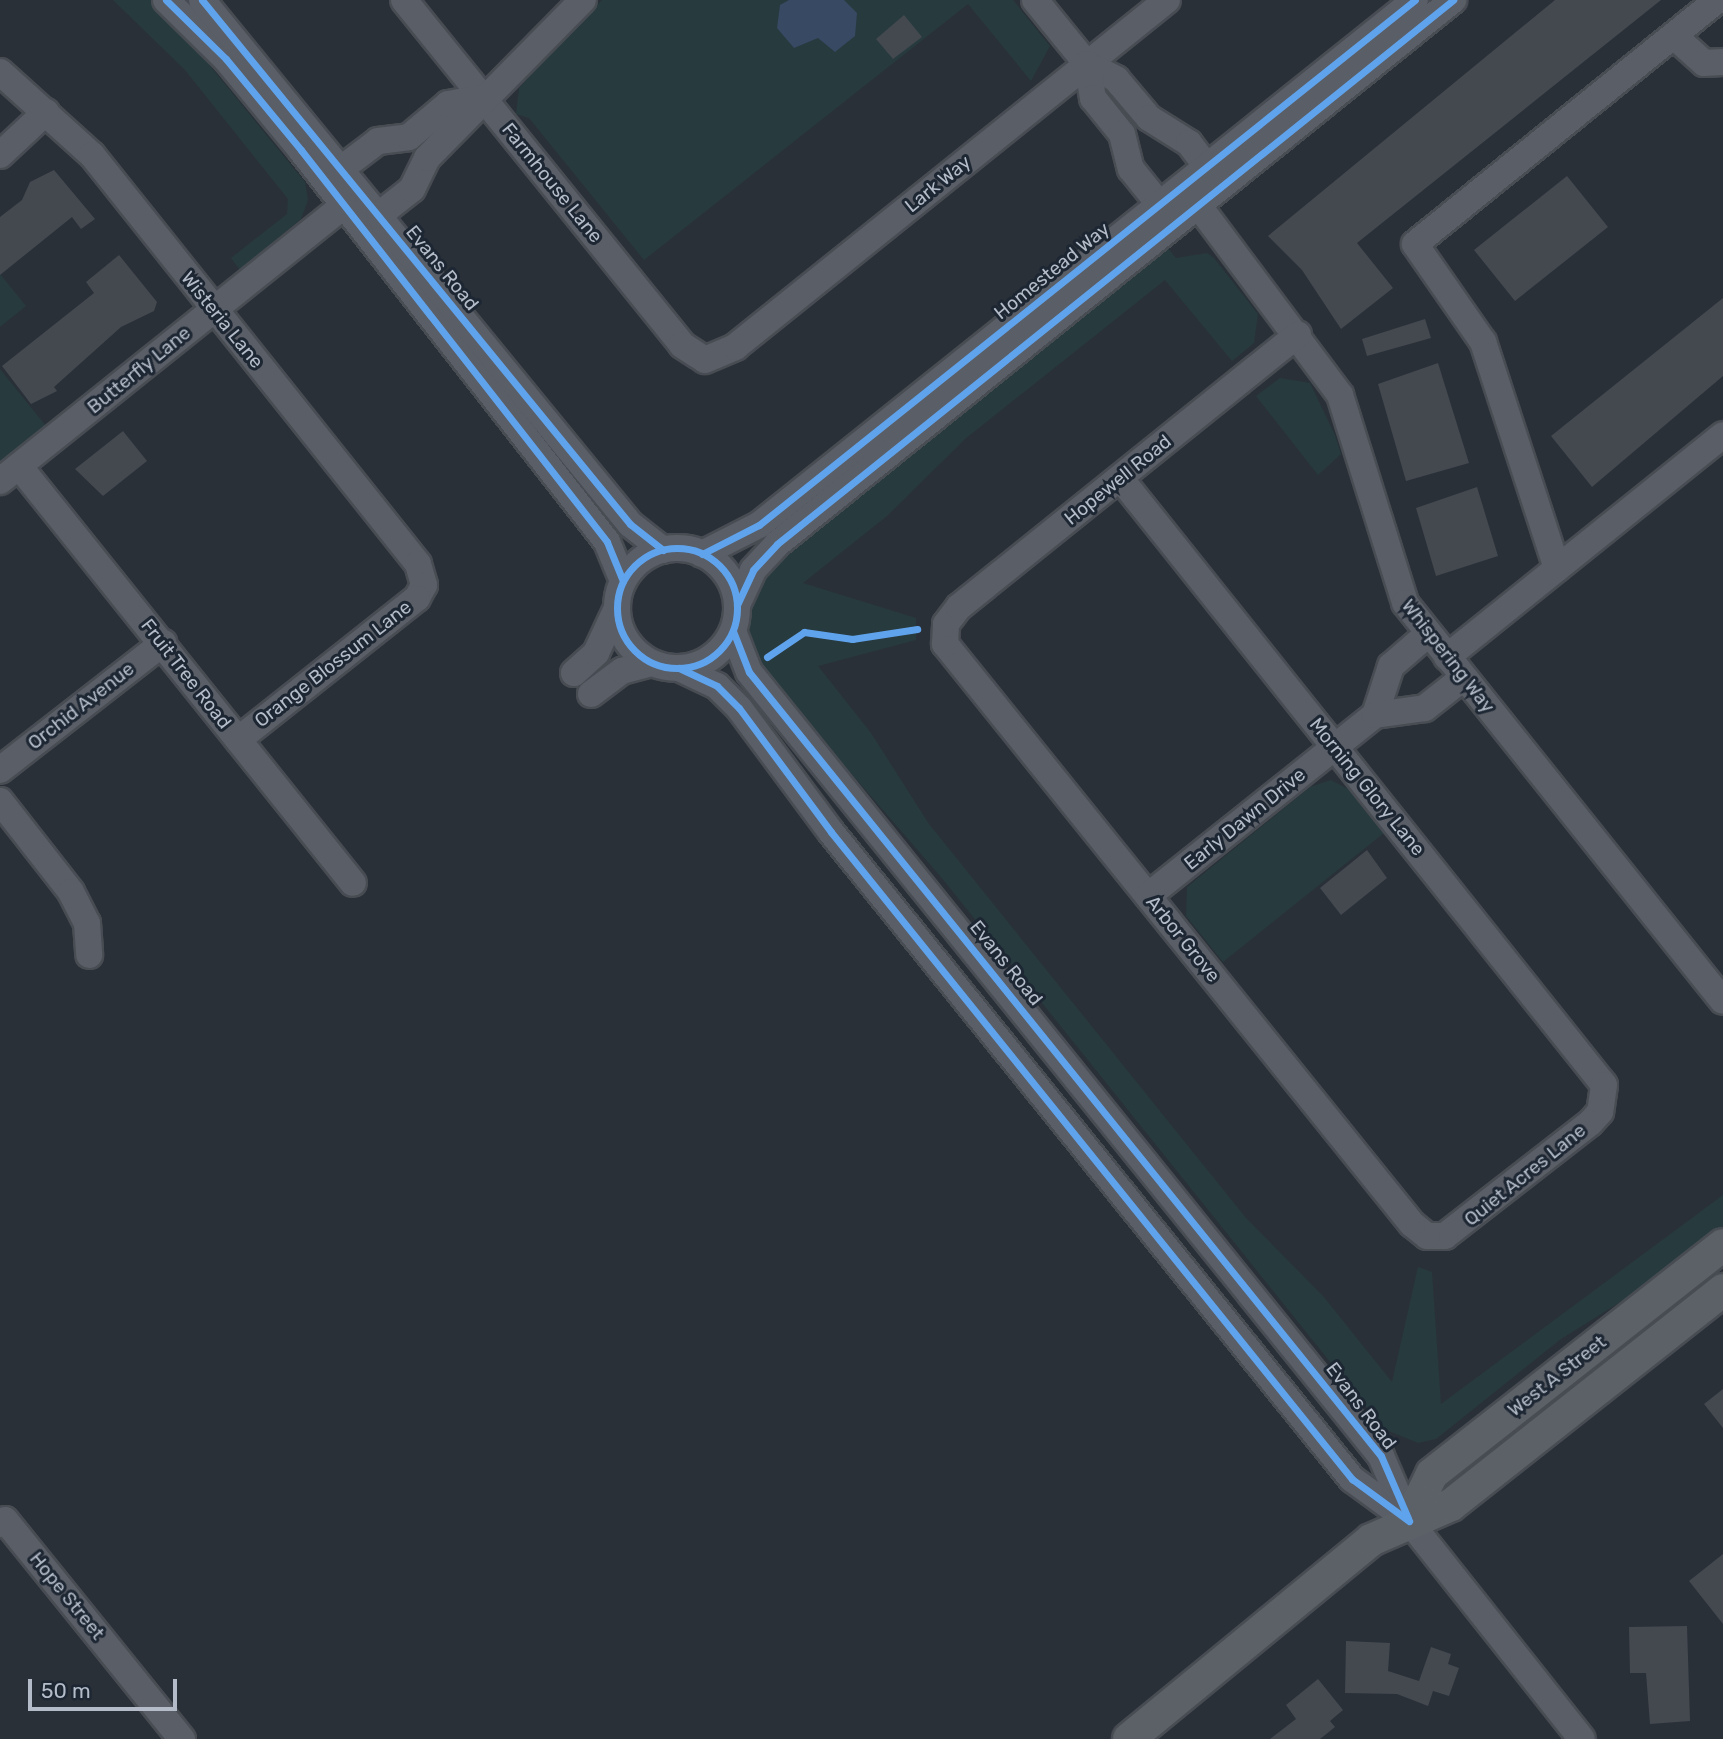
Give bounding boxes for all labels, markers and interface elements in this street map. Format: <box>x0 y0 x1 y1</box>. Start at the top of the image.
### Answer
street label: Farmhouse Lane <box>497 119 607 247</box>
street label: Lark Way <box>900 150 976 218</box>
street label: Homestead Way <box>990 218 1114 324</box>
street label: Evans Road <box>401 221 483 315</box>
street label: Wisteria Lane <box>176 267 268 373</box>
street label: Butterfly Lane <box>83 321 195 419</box>
street label: Hopewell Road <box>1060 430 1176 530</box>
street label: Whispering Way <box>1397 595 1499 717</box>
street label: Orange Blossum Lane <box>250 596 416 732</box>
street label: Fruit Tree Road <box>136 614 236 734</box>
street label: Orchid Avenue <box>23 657 139 755</box>
street label: Morning Glory Lane <box>1304 713 1430 861</box>
street label: Early Dawn Drive <box>1180 763 1310 875</box>
street label: Arbor Grove <box>1141 891 1225 987</box>
street label: Evans Road <box>965 916 1047 1010</box>
street label: Quiet Acres Lane <box>1460 1119 1590 1231</box>
street label: West A Street <box>1503 1330 1611 1422</box>
street label: Evans Road <box>1321 1358 1401 1454</box>
street label: Hope Street <box>25 1548 109 1644</box>
scale bar <box>32 1666 180 1710</box>
text: 50 m <box>41 1678 91 1703</box>

